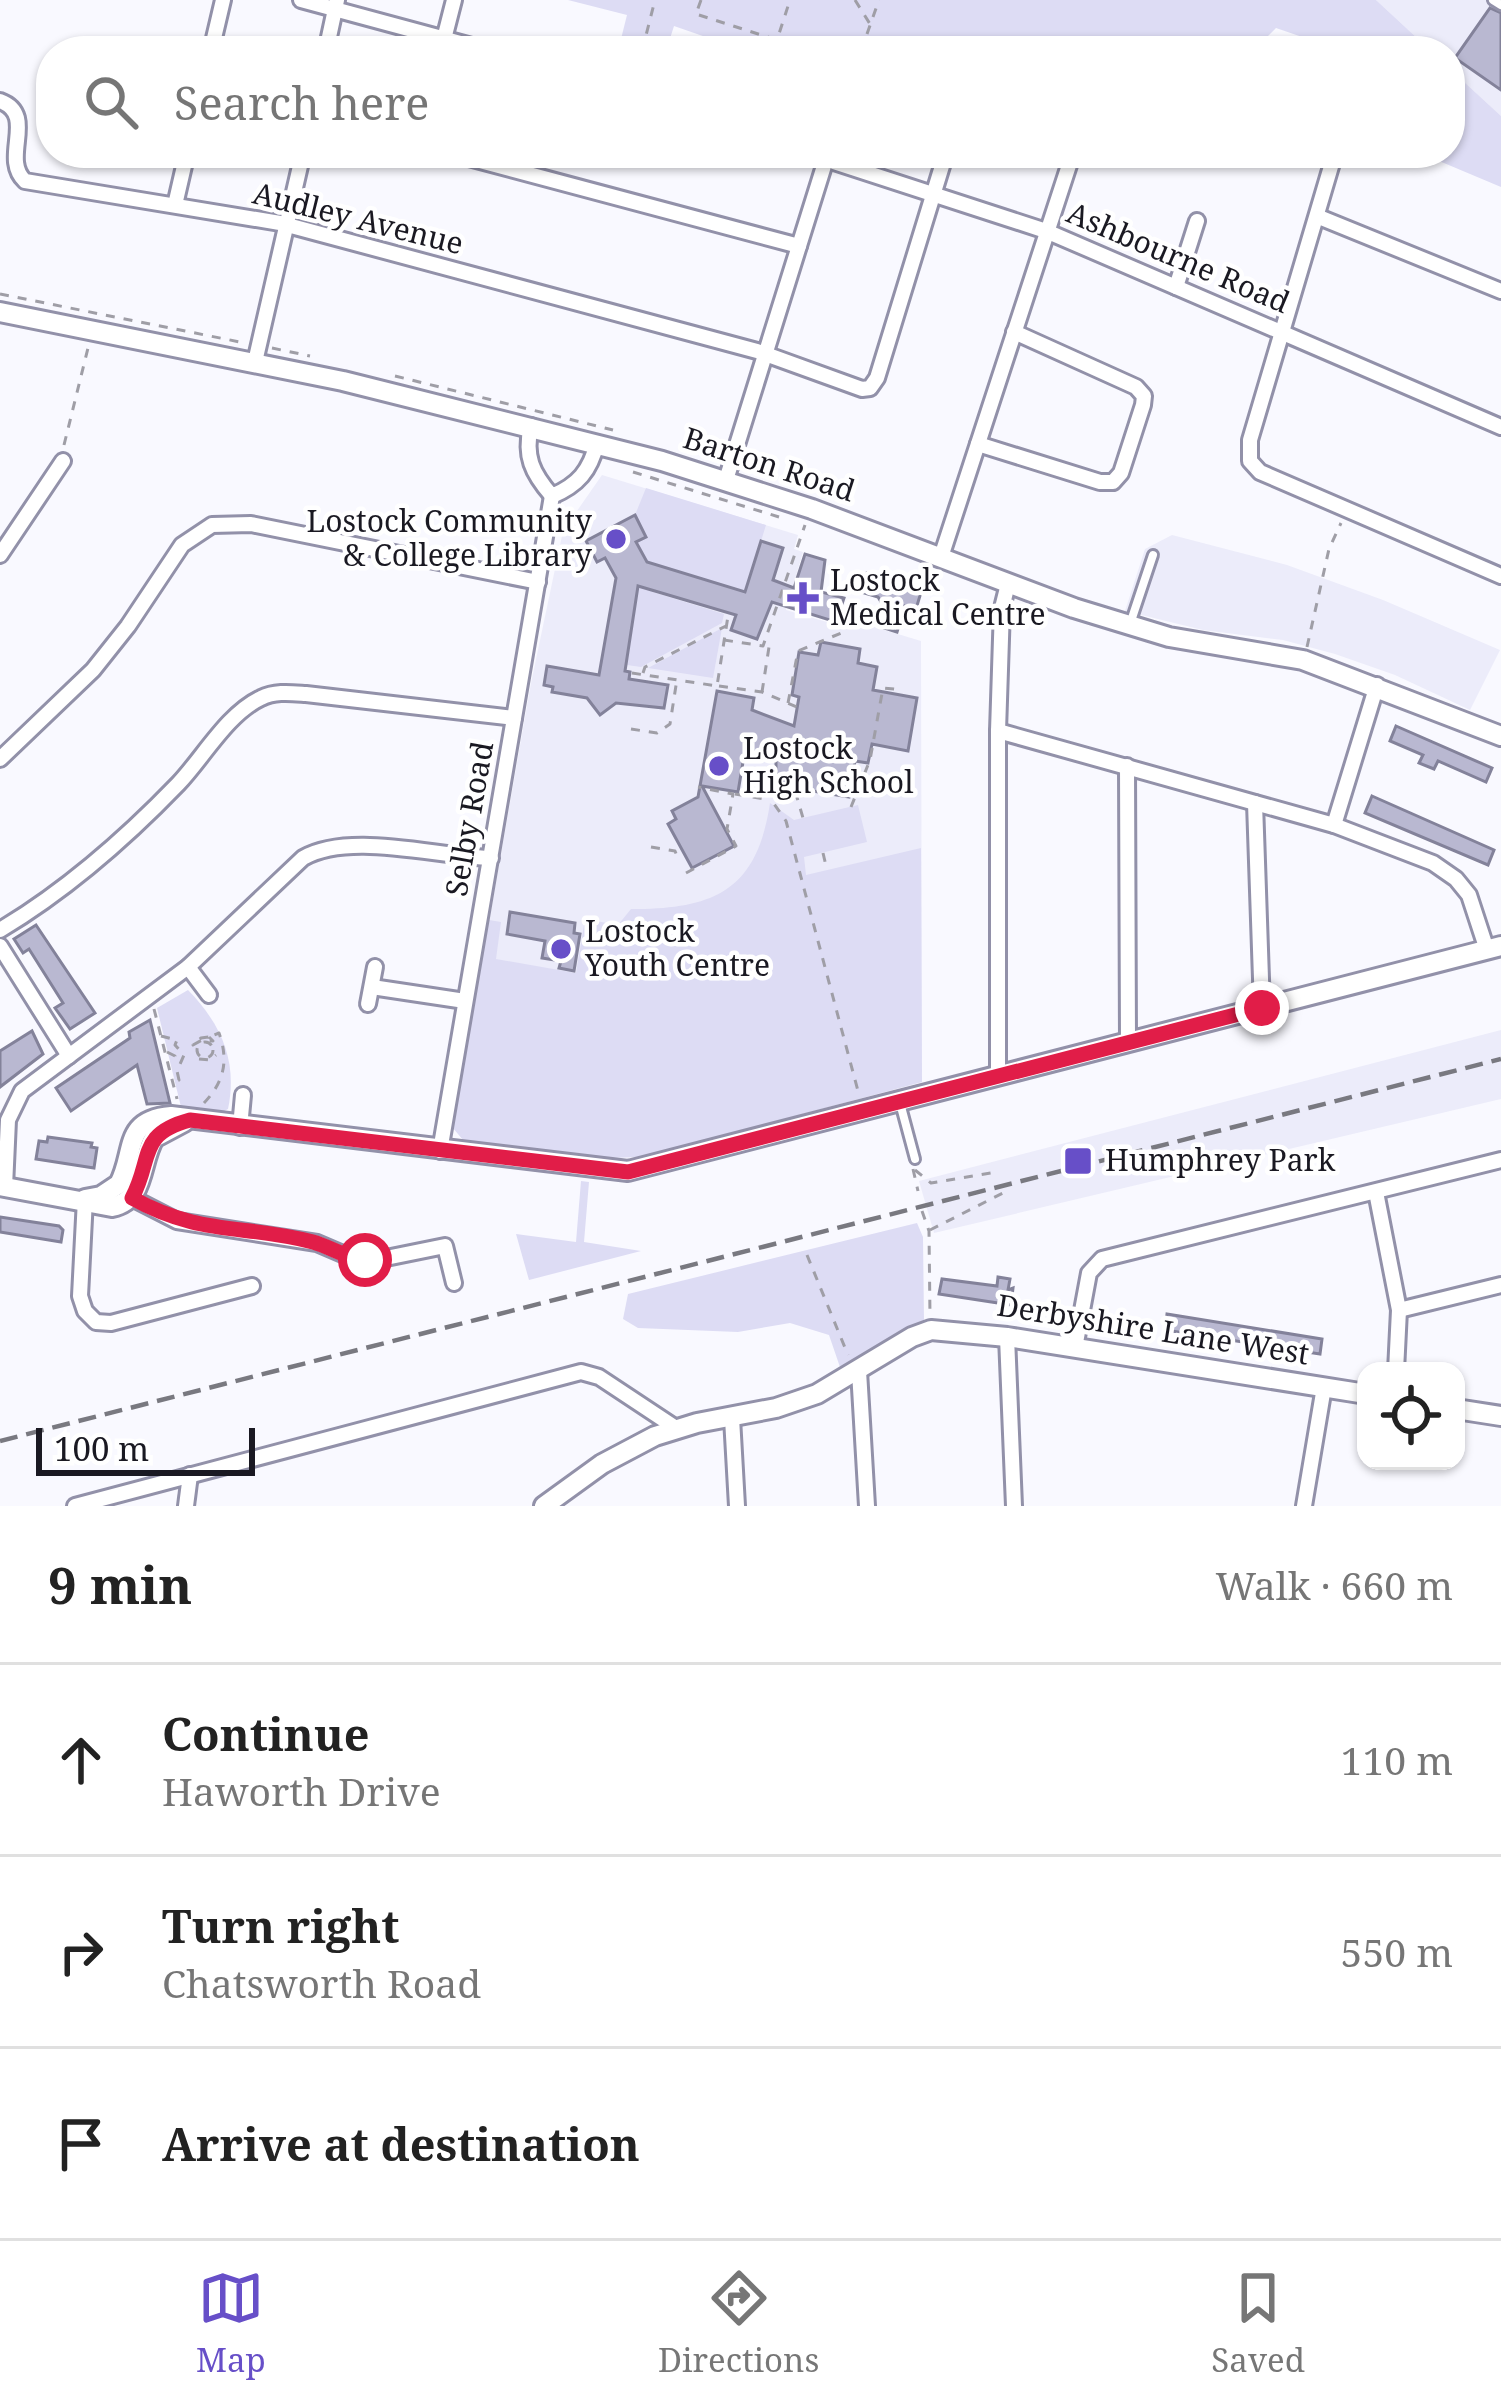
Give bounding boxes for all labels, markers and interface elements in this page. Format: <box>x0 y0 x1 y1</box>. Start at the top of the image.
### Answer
search box <box>36 36 1465 168</box>
icon: search <box>78 69 144 135</box>
text: Search here <box>174 72 429 133</box>
street label: Audley Avenue <box>249 172 468 263</box>
street label: Ashbourne Road <box>1061 191 1296 322</box>
street label: Barton Road <box>678 417 860 511</box>
place label: Lostock Community & College Library <box>307 500 592 575</box>
marker: Lostock Community & College Library <box>603 526 629 552</box>
place label: Lostock Medical Centre <box>830 559 1046 634</box>
marker: Lostock Medical Centre <box>787 582 819 614</box>
place label: Lostock High School <box>743 727 913 802</box>
street label: Selby Road <box>435 738 502 899</box>
marker: Lostock High School <box>706 753 732 779</box>
place label: Lostock Youth Centre <box>584 910 770 985</box>
marker: Lostock Youth Centre <box>548 936 574 962</box>
route end <box>1235 981 1289 1035</box>
place label: Humphrey Park <box>1105 1139 1336 1180</box>
marker: Humphrey Park <box>1062 1145 1094 1177</box>
route start <box>338 1233 392 1287</box>
street label: Derbyshire Lane West <box>994 1284 1312 1373</box>
map controls <box>1357 1362 1465 1470</box>
button: locate <box>1357 1362 1465 1470</box>
scale bar <box>36 1422 255 1475</box>
text: 100 m <box>54 1426 149 1471</box>
text: 9 min <box>48 1549 192 1619</box>
text: Walk · 660 m <box>1216 1558 1453 1611</box>
text: Continue <box>162 1703 370 1764</box>
icon: ahead <box>48 1727 114 1793</box>
text: 110 m <box>1341 1733 1453 1786</box>
text: Haworth Drive <box>162 1764 441 1817</box>
text: Turn right <box>162 1895 399 1956</box>
icon: right <box>48 1919 114 1985</box>
text: 550 m <box>1341 1925 1453 1978</box>
text: Chatsworth Road <box>162 1956 481 2009</box>
icon: arrive <box>48 2111 114 2177</box>
text: Arrive at destination <box>162 2113 640 2174</box>
tab: Map <box>196 2265 266 2382</box>
tab: Directions <box>658 2265 819 2382</box>
tab: Saved <box>1211 2265 1305 2382</box>

